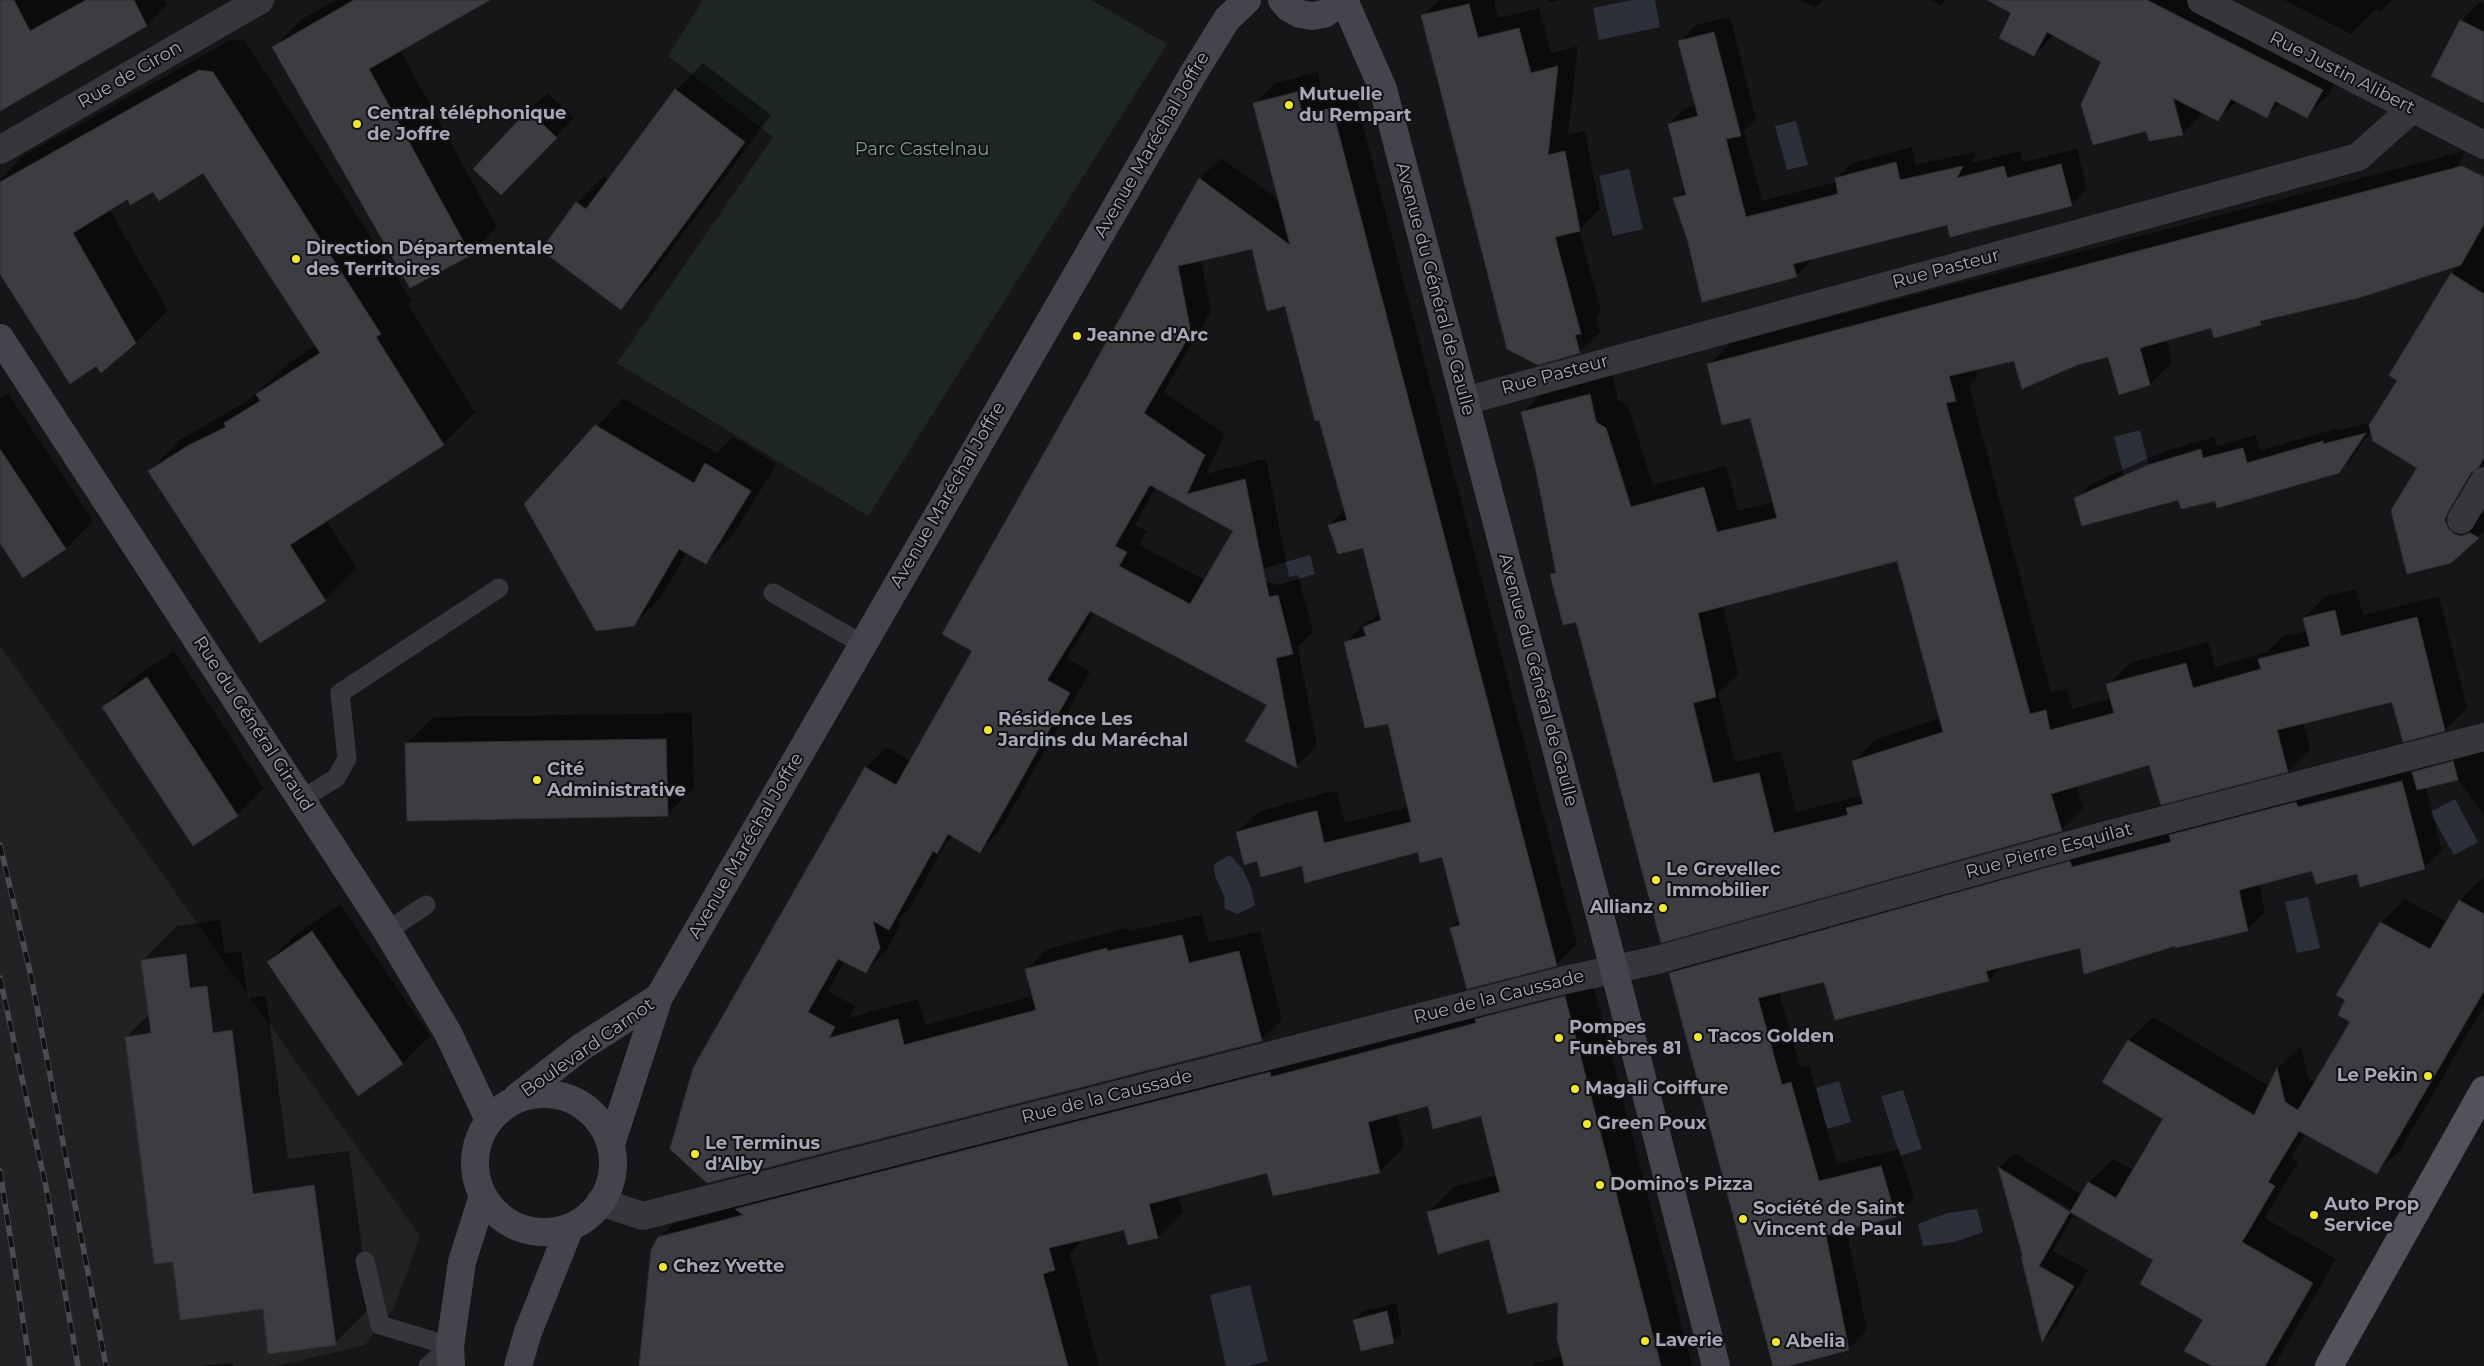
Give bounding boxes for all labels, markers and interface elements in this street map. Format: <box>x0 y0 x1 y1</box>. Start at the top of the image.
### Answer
street label: Rue Justin Alibert <box>2266 27 2418 119</box>
street label: Rue de Ciron <box>74 37 186 113</box>
street label: Avenue Maréchal Joffre <box>1090 48 1214 242</box>
place label: Mutuelle du Rempart <box>1299 84 1412 126</box>
marker: Mutuelle du Rempart <box>1283 99 1295 111</box>
place label: Central téléphonique de Joffre <box>367 103 566 146</box>
marker: Central téléphonique de Joffre <box>351 118 363 130</box>
park label: Parc Castelnau <box>855 139 989 161</box>
street label: Avenue du Général de Gaulle <box>1391 160 1479 418</box>
place label: Direction Départementale des Territoires <box>306 238 553 280</box>
street label: Rue Pasteur <box>1890 244 2002 294</box>
marker: Direction Départementale des Territoires <box>290 253 302 265</box>
place label: Jeanne d'Arc <box>1087 325 1208 347</box>
marker: Jeanne d'Arc <box>1071 330 1083 342</box>
street label: Rue Pasteur <box>1499 350 1611 400</box>
street label: Avenue Maréchal Joffre <box>886 398 1010 592</box>
street label: Avenue du Général de Gaulle <box>1494 551 1582 809</box>
street label: Rue du Général Giraud <box>188 632 318 816</box>
place label: Résidence Les Jardins du Maréchal <box>998 709 1188 752</box>
marker: Résidence Les Jardins du Maréchal <box>982 724 994 736</box>
street label: Avenue Maréchal Joffre <box>684 749 808 943</box>
place label: Cité Administrative <box>547 759 686 802</box>
marker: Cité Administrative <box>531 774 543 786</box>
street label: Rue Pierre Esquilat <box>1963 818 2135 884</box>
place label: Le Grevellec Immobilier <box>1666 859 1781 902</box>
marker: Le Grevellec Immobilier <box>1650 874 1662 886</box>
place label: Allianz <box>1590 897 1653 919</box>
marker: Allianz <box>1657 902 1669 914</box>
street label: Rue de la Caussade <box>1411 965 1587 1029</box>
street label: Boulevard Carnot <box>517 994 659 1102</box>
place label: Pompes Funèbres 81 <box>1569 1017 1681 1060</box>
place label: Tacos Golden <box>1708 1026 1834 1048</box>
marker: Tacos Golden <box>1692 1031 1704 1043</box>
marker: Pompes Funèbres 81 <box>1553 1032 1565 1044</box>
street label: Rue de la Caussade <box>1019 1065 1195 1129</box>
place label: Le Pekin <box>2337 1065 2418 1087</box>
marker: Le Pekin <box>2422 1070 2434 1082</box>
place label: Magali Coiffure <box>1585 1078 1728 1100</box>
marker: Magali Coiffure <box>1569 1083 1581 1095</box>
place label: Green Poux <box>1597 1113 1707 1135</box>
marker: Green Poux <box>1581 1118 1593 1130</box>
place label: Le Terminus d'Alby <box>705 1133 820 1176</box>
marker: Le Terminus d'Alby <box>689 1148 701 1160</box>
place label: Domino's Pizza <box>1610 1174 1753 1196</box>
marker: Domino's Pizza <box>1594 1179 1606 1191</box>
place label: Auto Prop Service <box>2324 1194 2419 1236</box>
place label: Société de Saint Vincent de Paul <box>1753 1198 1905 1240</box>
marker: Auto Prop Service <box>2308 1209 2320 1221</box>
marker: Société de Saint Vincent de Paul <box>1737 1213 1749 1225</box>
place label: Chez Yvette <box>673 1256 784 1278</box>
marker: Chez Yvette <box>657 1261 669 1273</box>
place label: Laverie <box>1655 1330 1723 1352</box>
place label: Abelia <box>1786 1331 1846 1353</box>
marker: Laverie <box>1639 1335 1651 1347</box>
marker: Abelia <box>1770 1336 1782 1348</box>

